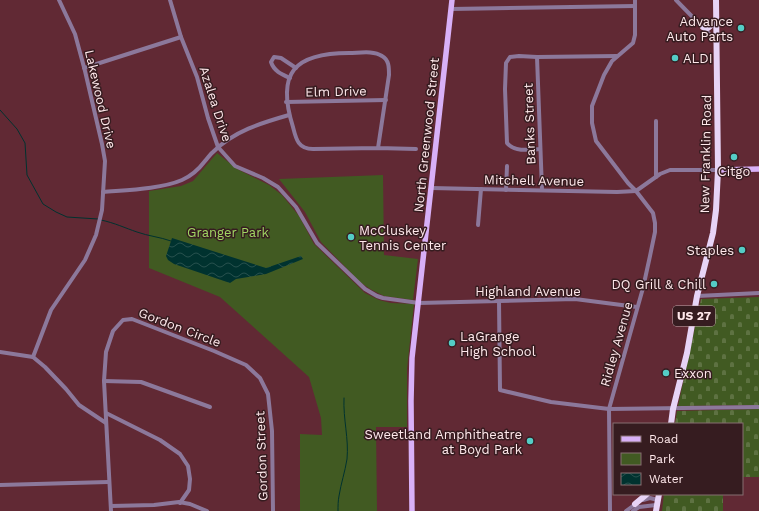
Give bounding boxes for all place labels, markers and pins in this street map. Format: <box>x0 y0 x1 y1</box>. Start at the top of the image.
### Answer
place label: Advance Auto Parts <box>666 14 733 44</box>
marker: Advance Auto Parts <box>736 23 746 33</box>
place label: ALDI <box>683 51 713 66</box>
marker: ALDI <box>670 53 680 63</box>
marker: Citgo <box>729 152 739 162</box>
place label: Citgo <box>718 164 750 179</box>
place label: McCluskey Tennis Center <box>359 223 446 253</box>
marker: McCluskey Tennis Center <box>346 232 356 242</box>
place label: Staples <box>686 243 734 258</box>
marker: Staples <box>737 245 747 255</box>
place label: DQ Grill & Chill <box>611 277 706 292</box>
marker: DQ Grill & Chill <box>709 279 719 289</box>
place label: LaGrange High School <box>460 329 536 359</box>
marker: LaGrange High School <box>447 338 457 348</box>
place label: Exxon <box>674 366 712 381</box>
marker: Exxon <box>661 368 671 378</box>
place label: Sweetland Amphitheatre at Boyd Park <box>365 427 523 457</box>
marker: Sweetland Amphitheatre at Boyd Park <box>525 436 535 446</box>

